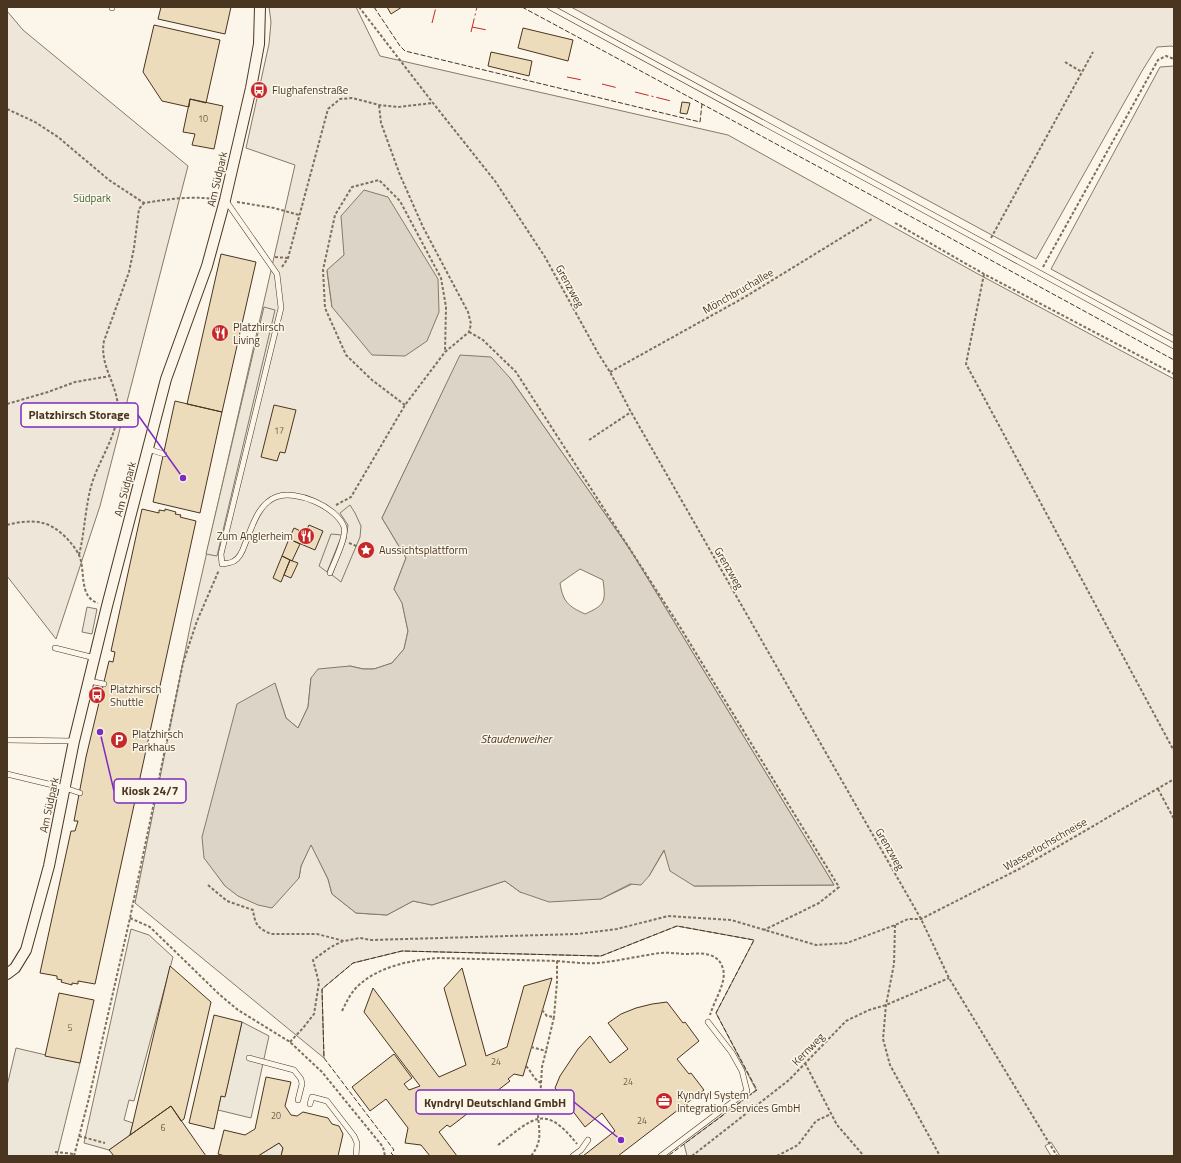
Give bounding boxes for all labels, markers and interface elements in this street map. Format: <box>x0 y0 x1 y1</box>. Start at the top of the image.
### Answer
bus stop icon: Flughafenstraße <box>249 80 269 100</box>
place label: Flughafenstraße <box>272 82 349 98</box>
house number: 10 <box>198 112 208 125</box>
street label: Am Südpark <box>203 149 231 208</box>
park label: Südpark <box>73 190 112 206</box>
street label: Grenzweg <box>552 262 588 311</box>
street label: Mönchbruchallee <box>700 264 777 318</box>
place label: Platzhirsch Living <box>233 319 284 348</box>
restaurant icon: Platzhirsch Living <box>210 323 230 343</box>
callout: Platzhirsch Storage <box>21 403 138 427</box>
text: Platzhirsch Storage <box>28 405 130 424</box>
house number: 17 <box>274 424 284 437</box>
street label: Am Südpark <box>110 459 140 518</box>
restaurant icon: Zum Anglerheim <box>296 526 316 546</box>
place label: Zum Anglerheim <box>217 528 293 544</box>
place icon: Aussichtsplattform <box>356 540 376 560</box>
place label: Aussichtsplattform <box>379 542 468 558</box>
street label: Grenzweg <box>710 544 748 592</box>
place label: Platzhirsch Shuttle <box>110 681 161 710</box>
bus stop icon: Platzhirsch Shuttle <box>87 685 107 705</box>
place label: Platzhirsch Parkhaus <box>132 726 183 755</box>
water label: Staudenweiher <box>480 729 554 748</box>
parking icon: Platzhirsch Parkhaus <box>109 730 129 750</box>
street label: Am Südpark <box>35 775 63 834</box>
callout: Kiosk 24/7 <box>114 779 186 803</box>
text: Kiosk 24/7 <box>122 781 178 800</box>
street label: Wasserlochschneise <box>1000 813 1090 874</box>
street label: Grenzweg <box>871 825 909 873</box>
house number: 5 <box>67 1021 73 1034</box>
street label: Kernweg <box>788 1029 828 1069</box>
house number: 24 <box>491 1055 501 1068</box>
house number: 24 <box>623 1075 633 1088</box>
place label: Kyndryl System Integration Services GmbH <box>677 1087 800 1116</box>
callout: Kyndryl Deutschland GmbH <box>416 1090 574 1114</box>
office icon: Kyndryl System Integration Services GmbH <box>654 1091 674 1111</box>
text: Kyndryl Deutschland GmbH <box>424 1093 566 1112</box>
house number: 20 <box>271 1109 281 1122</box>
house number: 24 <box>637 1114 647 1127</box>
house number: 6 <box>160 1121 166 1134</box>

